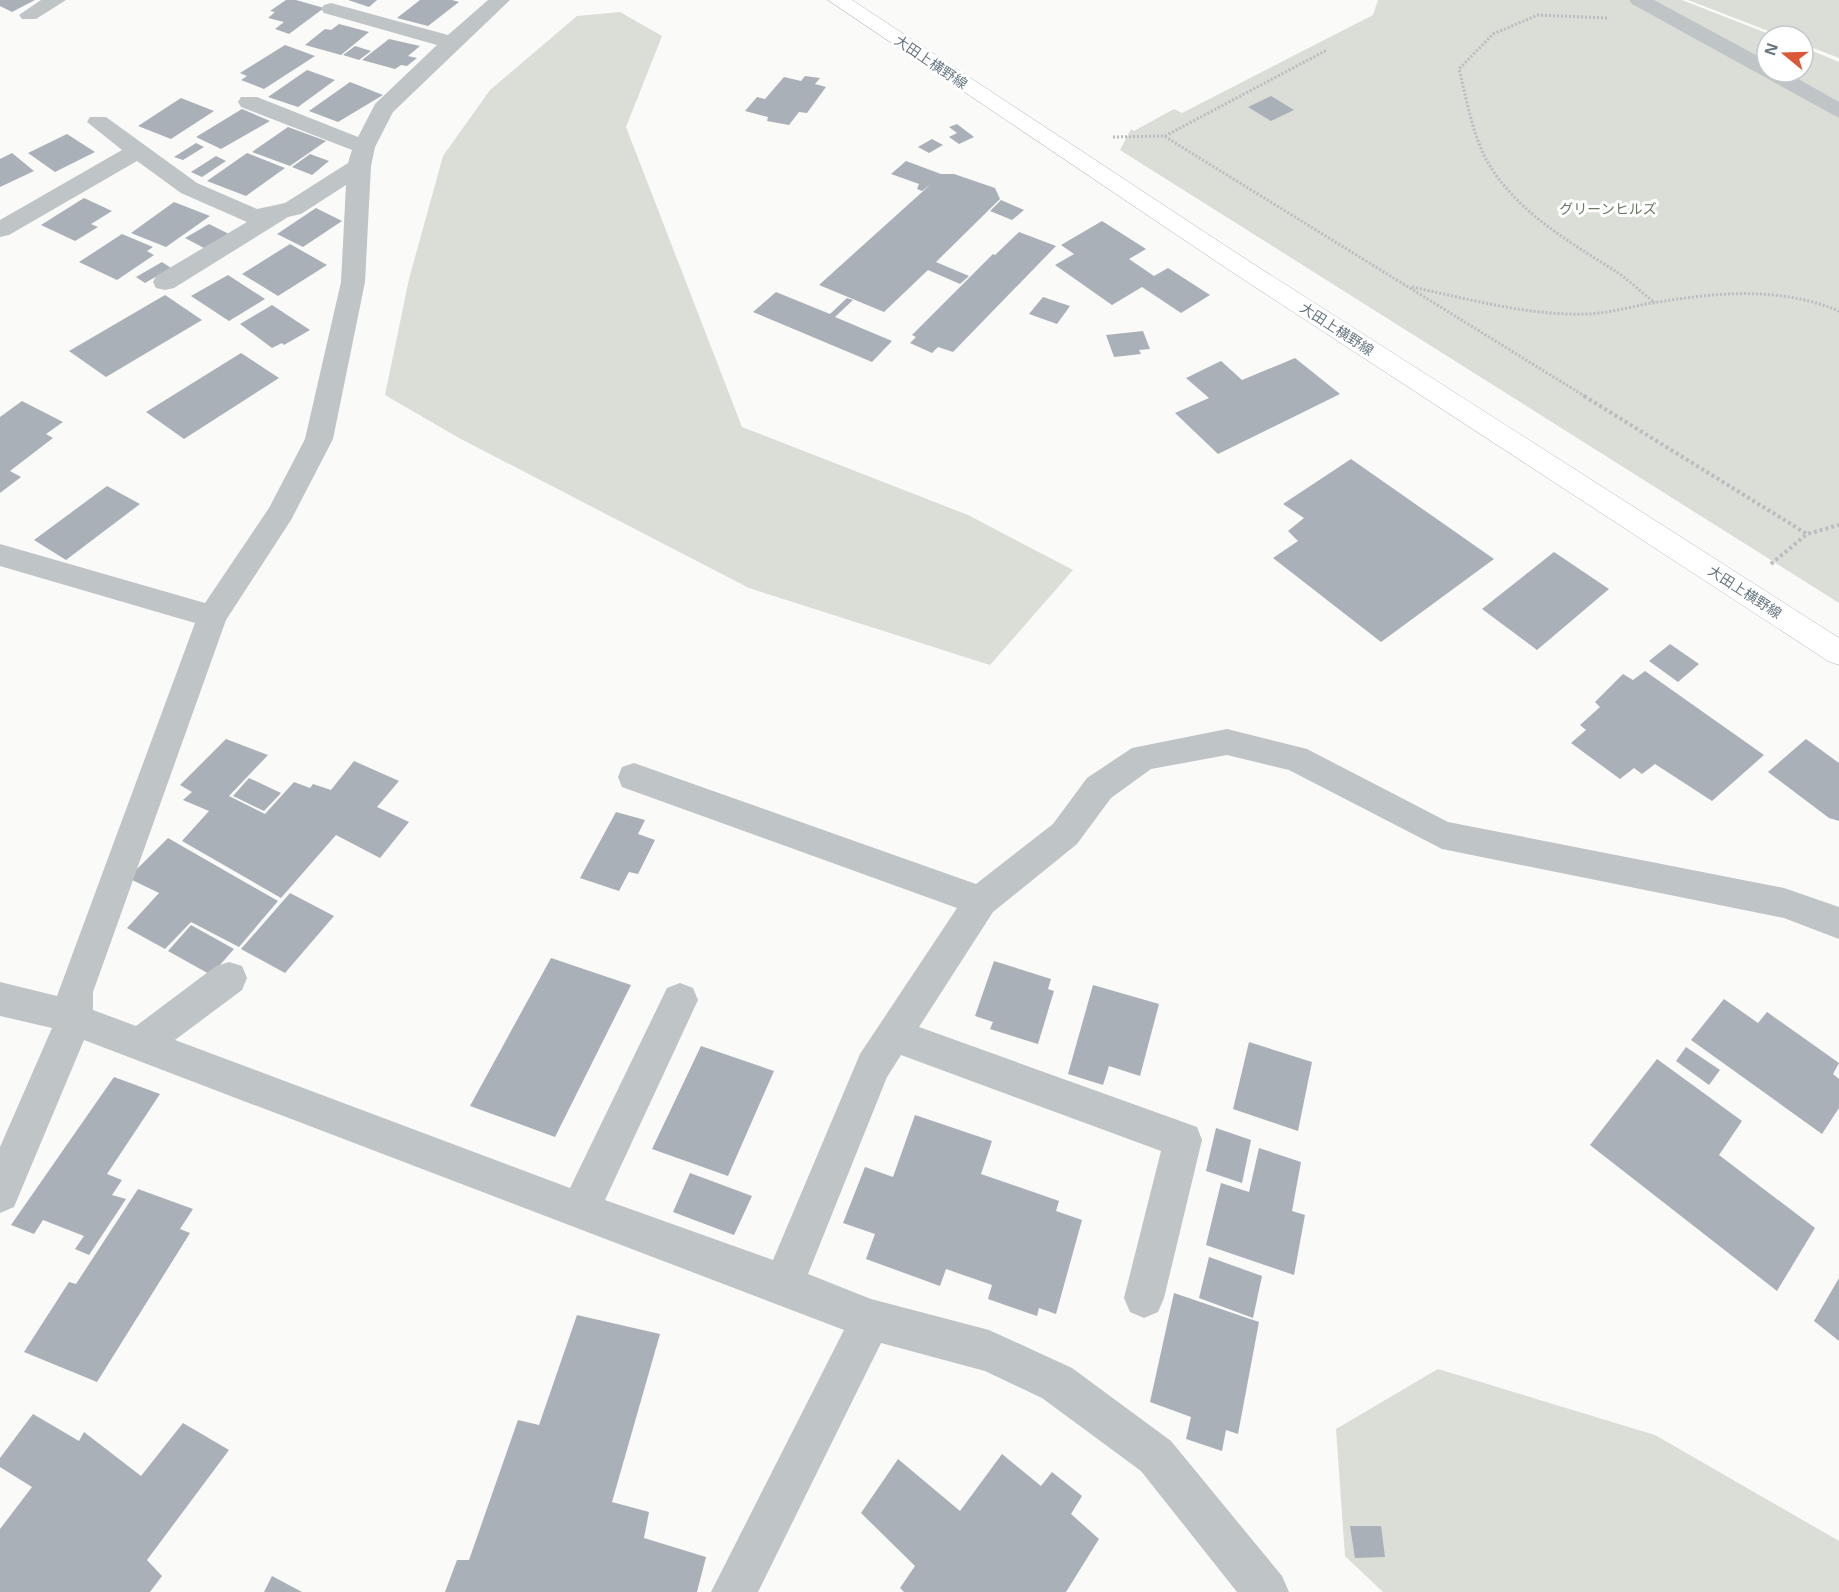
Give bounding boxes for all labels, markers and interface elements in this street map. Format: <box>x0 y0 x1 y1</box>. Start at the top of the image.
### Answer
north arrow <box>1755 24 1815 84</box>
street label: 大田上横野線 <box>892 32 970 92</box>
text: N <box>1761 41 1781 58</box>
park label: グリーンヒルズ <box>1559 201 1657 217</box>
street label: 大田上横野線 <box>1297 299 1377 359</box>
street label: 大田上横野線 <box>1705 562 1785 622</box>

